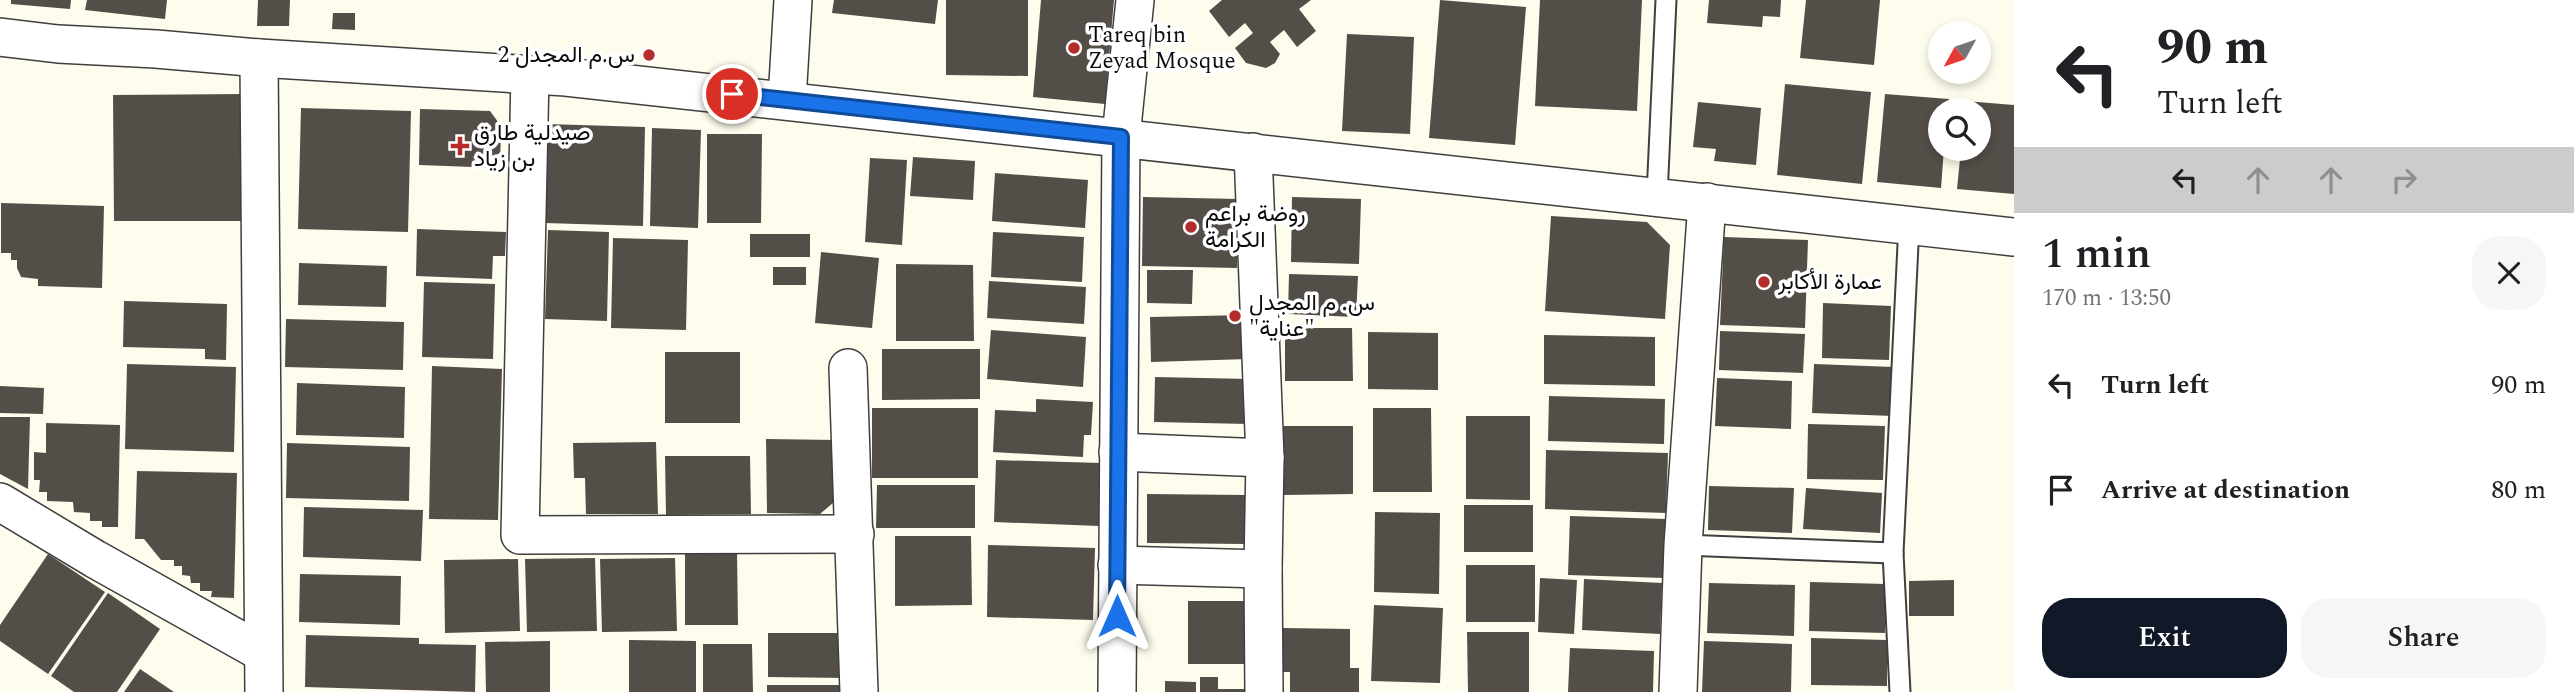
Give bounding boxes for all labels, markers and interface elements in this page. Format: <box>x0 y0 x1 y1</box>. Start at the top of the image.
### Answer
text: 90 m <box>2157 11 2268 86</box>
place label: Tareq bin Zeyad Mosque <box>1088 18 1236 79</box>
north arrow <box>1928 21 1992 84</box>
map controls <box>1928 21 1991 161</box>
icon: left <box>2042 28 2133 119</box>
place label: س.م المجدل 2 <box>498 38 635 73</box>
marker: Tareq bin Zeyad Mosque <box>1066 40 1082 56</box>
marker: س.م المجدل 2 <box>641 47 657 63</box>
pin <box>702 64 762 124</box>
icon: arrive <box>713 75 751 113</box>
text: Turn left <box>2157 79 2283 128</box>
button: search <box>1928 98 1991 161</box>
place label: صيدلية طارق بن زياد <box>474 116 591 177</box>
marker: صيدلية طارق بن زياد <box>452 138 468 154</box>
icon: left <box>2166 161 2204 199</box>
icon: ahead <box>2239 161 2277 199</box>
icon: ahead <box>2312 161 2350 199</box>
icon: right <box>2385 161 2423 199</box>
place label: روضة براعم الكرامة <box>1205 197 1306 258</box>
marker: روضة براعم الكرامة <box>1183 219 1199 235</box>
text: 1 min <box>2042 223 2151 286</box>
button: close <box>2472 236 2546 310</box>
place label: عمارة الأكابر <box>1777 265 1882 300</box>
marker: عمارة الأكابر <box>1756 274 1772 290</box>
text: 170 m · 13:50 <box>2042 281 2171 316</box>
place label: س. م المجدل "عناية" <box>1249 286 1375 347</box>
marker: س. م المجدل "عناية" <box>1227 308 1243 324</box>
text: Turn left <box>2101 365 2209 405</box>
text: 90 m <box>2491 365 2546 405</box>
icon: left <box>2042 366 2080 404</box>
text: Arrive at destination <box>2101 470 2350 510</box>
text: 80 m <box>2491 470 2546 510</box>
icon: arrive <box>2042 471 2080 509</box>
position arrow <box>1080 579 1154 653</box>
button: Exit <box>2042 598 2287 678</box>
button: Share <box>2301 598 2546 678</box>

